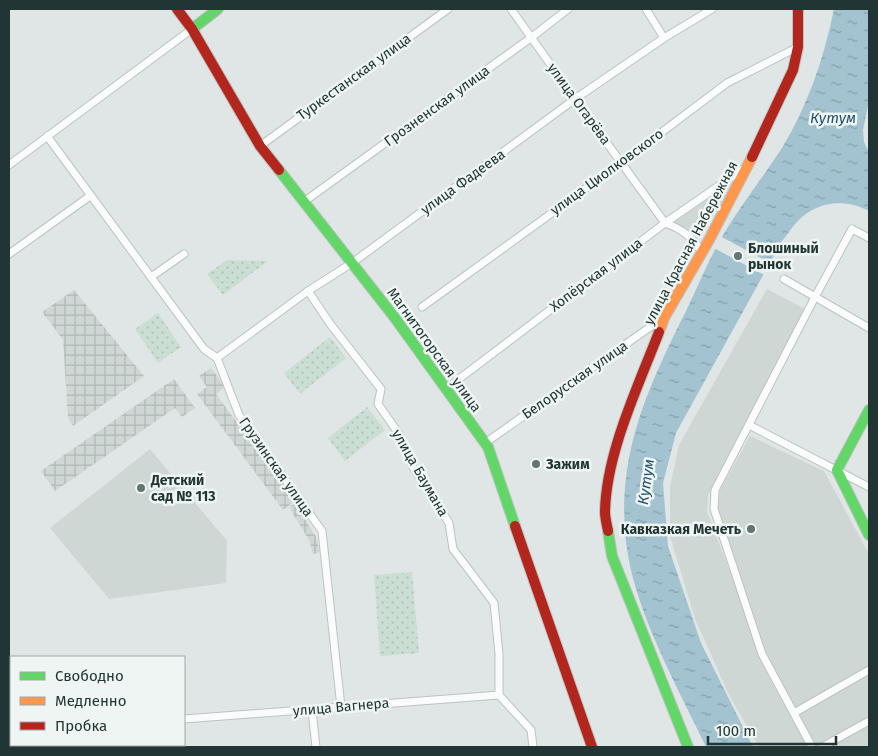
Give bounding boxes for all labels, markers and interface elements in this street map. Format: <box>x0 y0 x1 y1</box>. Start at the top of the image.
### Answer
street label: Туркестанская улица <box>294 30 414 124</box>
street label: улица Огарёва <box>544 60 614 148</box>
street label: Грозненская улица <box>381 62 493 150</box>
water label: Кутум <box>810 109 856 127</box>
street label: улица Циолковского <box>547 125 667 219</box>
street label: улица Фадеева <box>418 146 508 218</box>
street label: улица Красная Набережная <box>640 158 742 328</box>
street label: Хопёрская улица <box>546 235 646 315</box>
place label: Блошиный рынок <box>748 240 819 273</box>
marker: Блошиный рынок <box>732 250 744 262</box>
street label: Магнитогорская улица <box>383 285 485 415</box>
street label: Белорусская улица <box>519 337 631 423</box>
street label: Грузинская улица <box>235 414 317 520</box>
street label: улица Баумана <box>388 426 452 520</box>
place label: Зажим <box>545 456 590 473</box>
marker: Зажим <box>530 458 542 470</box>
water label: Кутум <box>634 458 658 506</box>
place label: Детский сад № 113 <box>150 472 216 505</box>
marker: Детский сад № 113 <box>135 482 147 494</box>
place label: Кавказкая Мечеть <box>621 521 742 538</box>
marker: Кавказкая Мечеть <box>745 523 757 535</box>
legend <box>10 656 185 746</box>
text: Свободно <box>55 667 124 685</box>
text: Медленно <box>55 692 127 710</box>
street label: улица Вагнера <box>292 694 390 720</box>
scale bar <box>708 714 836 746</box>
text: Пробка <box>55 717 107 735</box>
text: 100 m <box>716 722 756 740</box>

